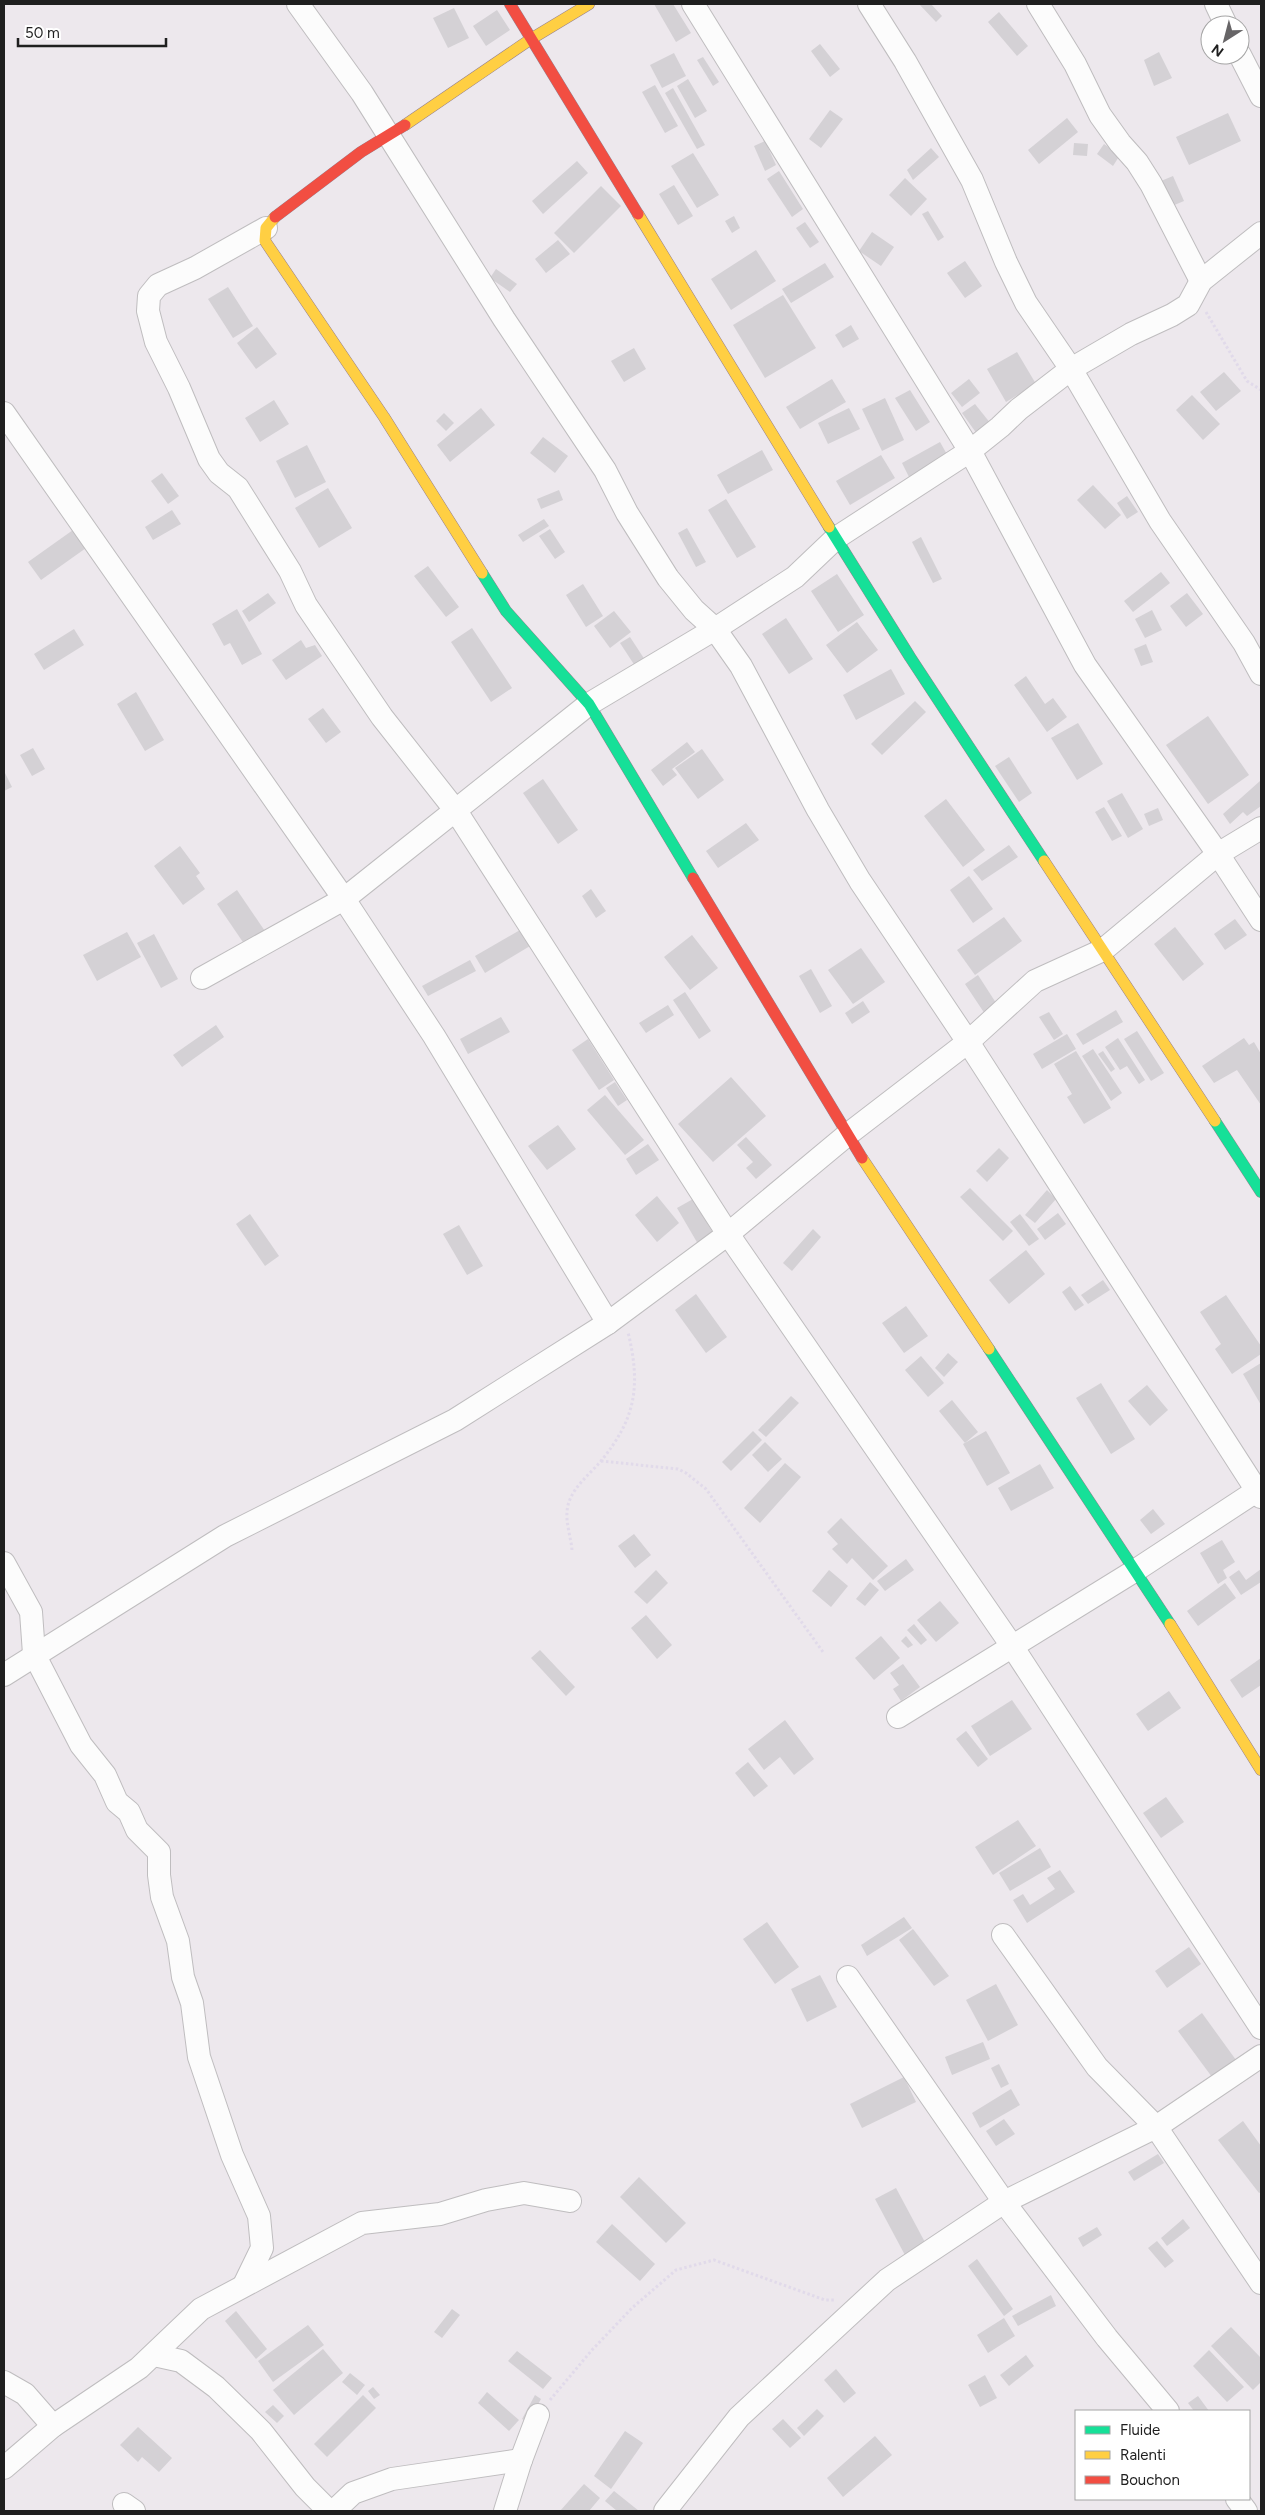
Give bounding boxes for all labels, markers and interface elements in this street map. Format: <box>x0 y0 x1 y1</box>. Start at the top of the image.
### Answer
scale bar <box>18 15 165 47</box>
north arrow <box>1200 15 1250 65</box>
text: 50 m <box>25 24 60 42</box>
text: N <box>1208 40 1227 60</box>
legend <box>1075 2410 1250 2500</box>
text: Fluide <box>1120 2421 1160 2439</box>
text: Ralenti <box>1120 2446 1166 2464</box>
text: Bouchon <box>1120 2471 1180 2489</box>

